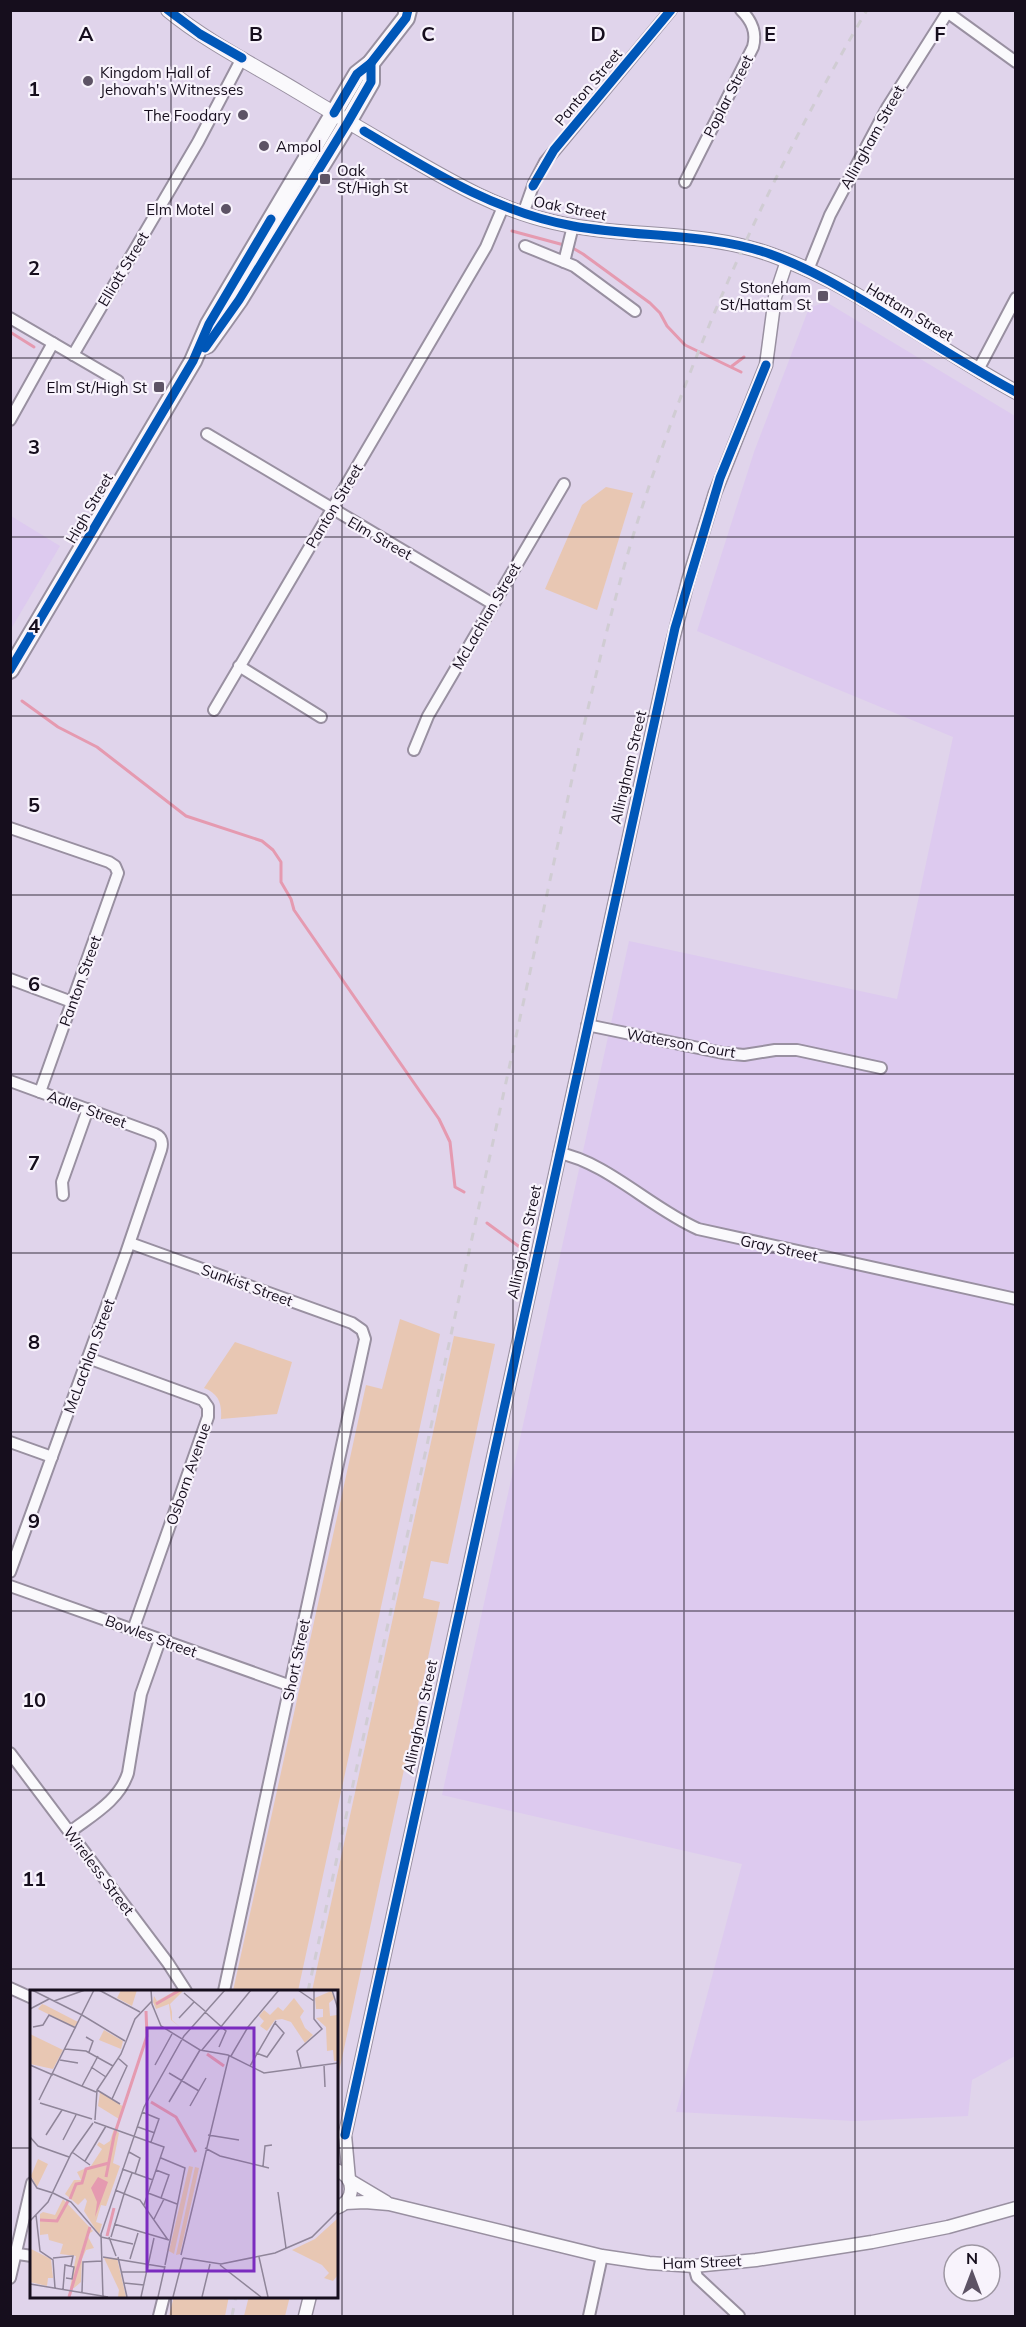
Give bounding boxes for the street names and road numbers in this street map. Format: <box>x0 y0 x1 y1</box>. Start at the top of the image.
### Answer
street label: Panton Street <box>550 44 626 130</box>
street label: Poplar Street <box>699 51 757 141</box>
street label: Allingham Street <box>836 82 908 192</box>
street label: Oak Street <box>532 192 608 224</box>
street label: Elliott Street <box>93 228 153 310</box>
street label: Hattam Street <box>863 279 957 345</box>
street label: Panton Street <box>301 460 367 552</box>
street label: High Street <box>61 469 117 547</box>
street label: Elm Street <box>345 512 415 564</box>
street label: McLachlan Street <box>448 559 524 673</box>
street label: Allingham Street <box>606 708 650 826</box>
street label: Panton Street <box>55 933 105 1029</box>
street label: Waterson Court <box>625 1024 737 1062</box>
street label: Adler Street <box>45 1086 129 1132</box>
street label: Allingham Street <box>503 1183 545 1301</box>
street label: Gray Street <box>739 1231 819 1265</box>
street label: Sunkist Street <box>199 1260 295 1310</box>
street label: McLachlan Street <box>59 1296 119 1416</box>
street label: Osborn Avenue <box>162 1420 214 1528</box>
street label: Bowles Street <box>103 1611 199 1661</box>
street label: Short Street <box>278 1617 314 1703</box>
street label: Allingham Street <box>399 1658 441 1776</box>
street label: Wireless Street <box>60 1823 138 1919</box>
street label: Ham Street <box>662 2251 742 2273</box>

